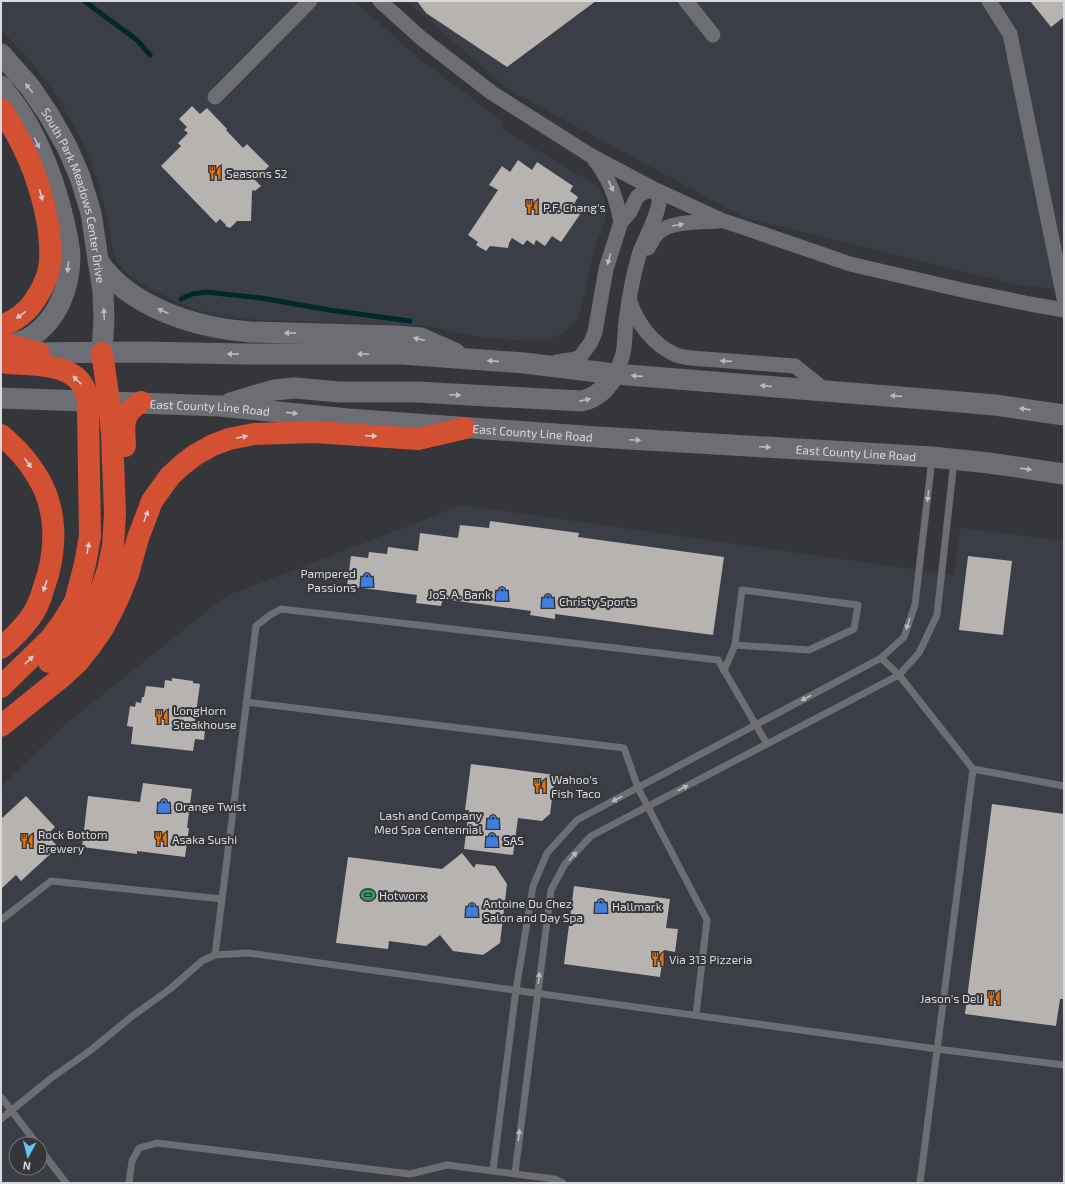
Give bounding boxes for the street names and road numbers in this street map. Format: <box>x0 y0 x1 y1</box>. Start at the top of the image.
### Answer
street label: South Park Meadows Center Drive <box>39 105 109 284</box>
street label: East County Line Road <box>149 396 271 418</box>
street label: East County Line Road <box>472 421 593 444</box>
street label: East County Line Road <box>796 442 917 463</box>

